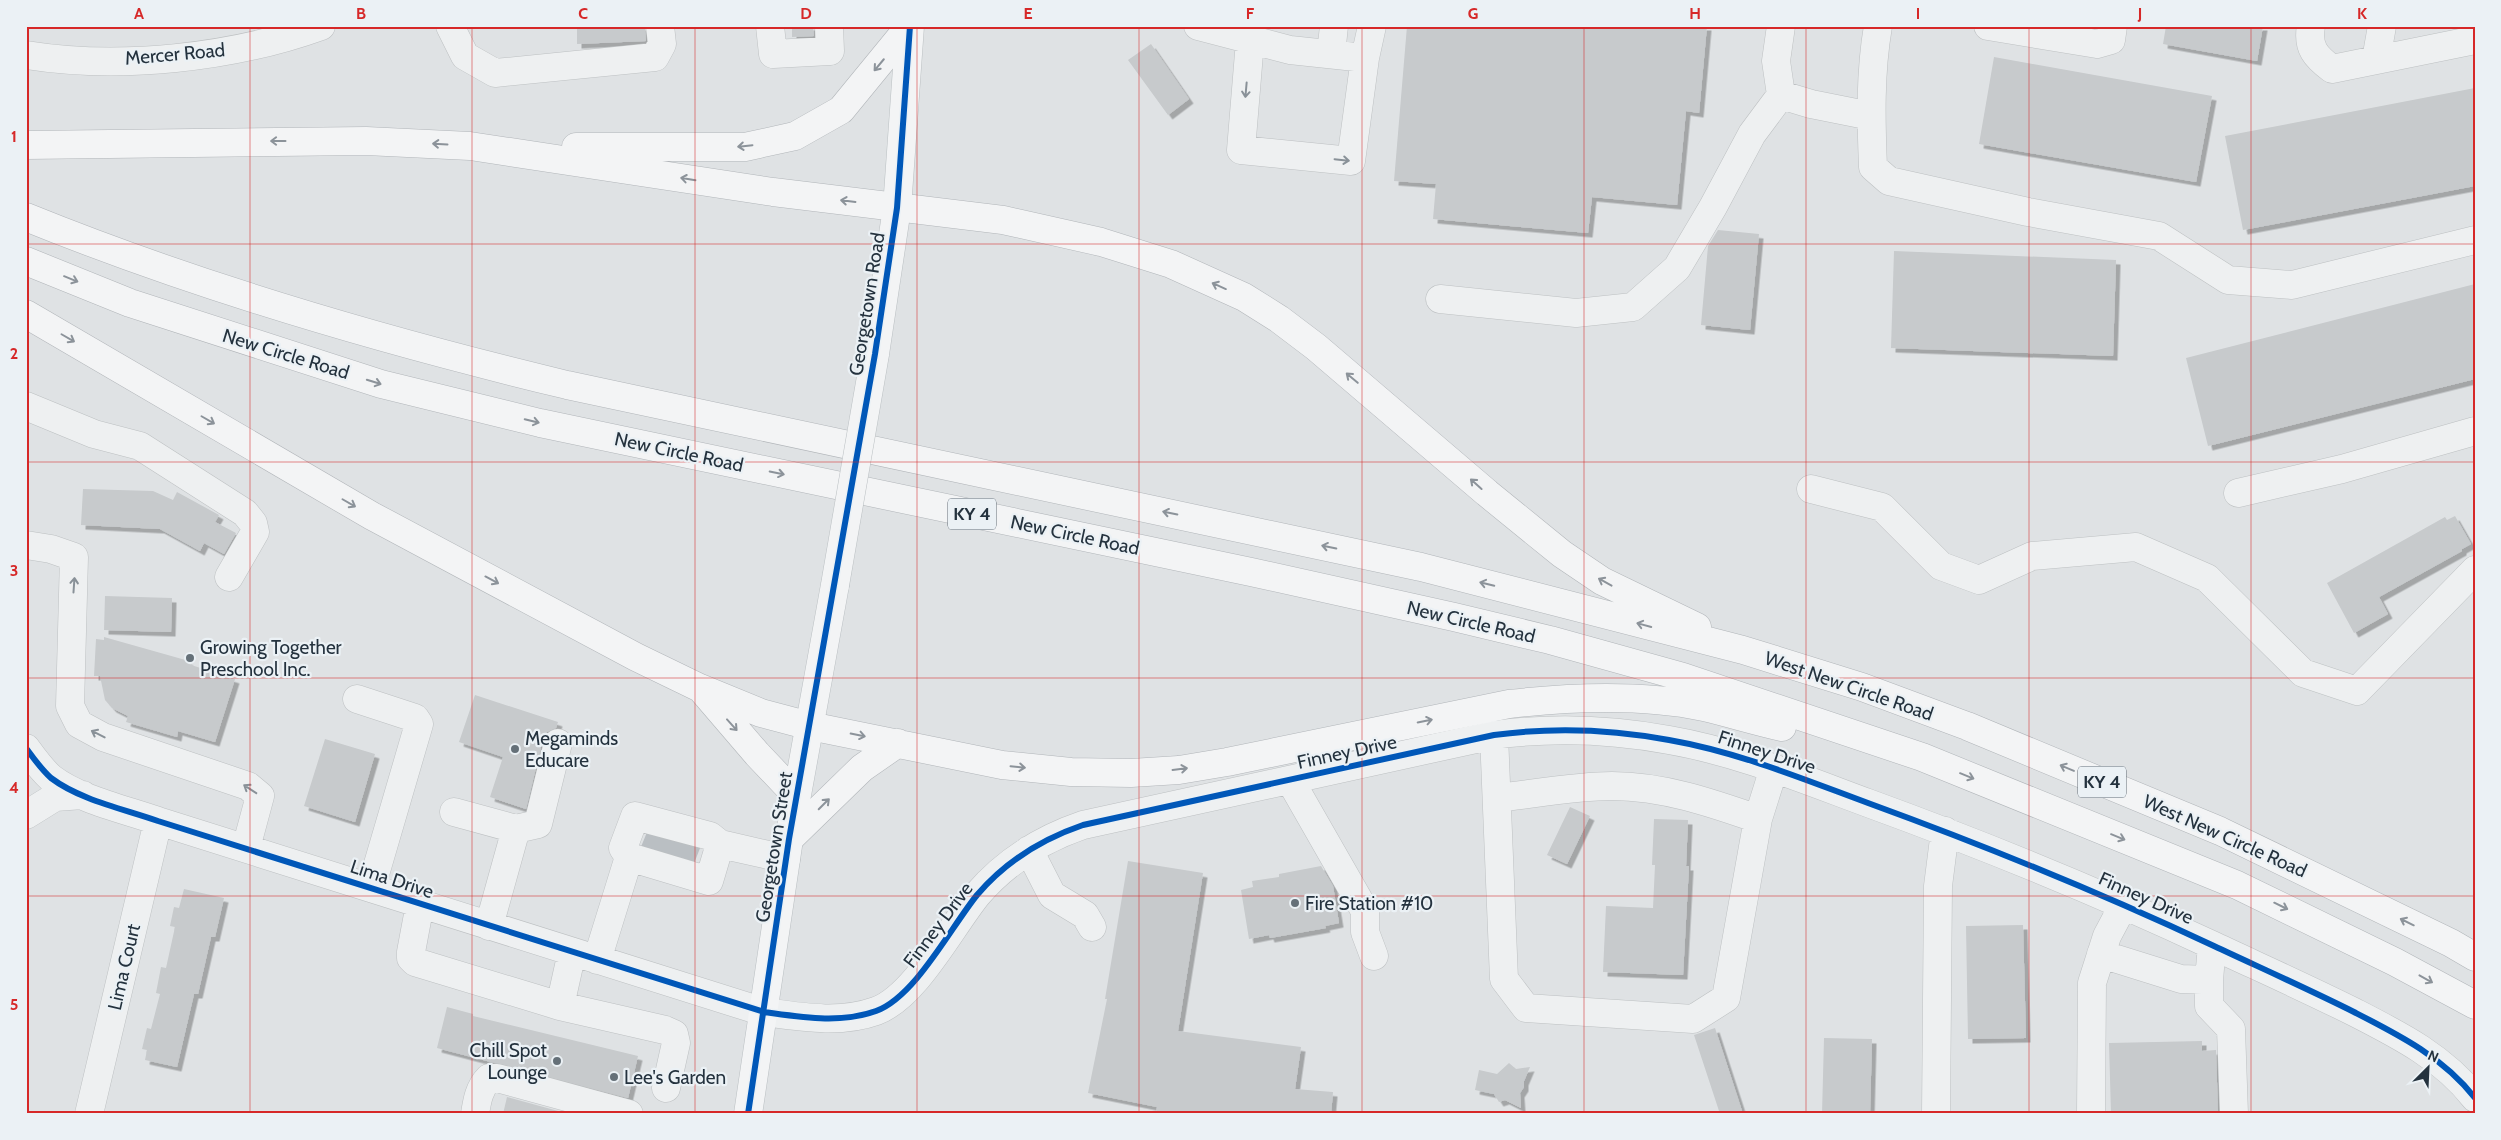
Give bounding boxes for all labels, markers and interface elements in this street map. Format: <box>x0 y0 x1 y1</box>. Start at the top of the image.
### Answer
text: A <box>134 4 144 23</box>
text: B <box>356 4 366 23</box>
text: C <box>578 4 588 23</box>
text: D <box>800 4 812 23</box>
text: E <box>1023 4 1033 23</box>
text: F <box>1246 4 1255 23</box>
text: G <box>1468 4 1478 23</box>
text: H <box>1689 4 1701 23</box>
text: I <box>1916 4 1920 23</box>
text: J <box>2137 4 2142 23</box>
text: K <box>2357 4 2367 23</box>
street label: Mercer Road <box>124 38 226 70</box>
one-way arrow <box>873 58 884 71</box>
one-way arrow <box>1241 81 1251 97</box>
text: 1 <box>11 127 17 146</box>
one-way arrow <box>270 137 286 146</box>
one-way arrow <box>432 140 448 149</box>
one-way arrow <box>738 141 754 151</box>
one-way arrow <box>1334 155 1350 165</box>
one-way arrow <box>680 173 696 183</box>
one-way arrow <box>841 196 857 206</box>
street label: Georgetown Road <box>844 231 890 377</box>
one-way arrow <box>63 275 78 285</box>
one-way arrow <box>1212 281 1227 290</box>
street label: New Circle Road <box>220 324 352 384</box>
one-way arrow <box>61 334 75 344</box>
text: 2 <box>10 344 18 363</box>
one-way arrow <box>1346 372 1359 383</box>
one-way arrow <box>366 377 382 387</box>
one-way arrow <box>201 416 215 426</box>
one-way arrow <box>523 417 539 426</box>
street label: New Circle Road <box>612 427 746 477</box>
one-way arrow <box>768 469 784 478</box>
one-way arrow <box>1469 478 1482 489</box>
one-way arrow <box>341 498 355 508</box>
road number: KY 4 <box>948 498 996 530</box>
one-way arrow <box>1163 508 1179 517</box>
street label: New Circle Road <box>1008 510 1142 560</box>
one-way arrow <box>1321 542 1337 551</box>
text: 3 <box>10 561 18 580</box>
one-way arrow <box>484 575 499 585</box>
one-way arrow <box>1598 576 1613 586</box>
one-way arrow <box>70 577 79 593</box>
one-way arrow <box>1480 579 1496 588</box>
street label: New Circle Road <box>1404 596 1538 648</box>
one-way arrow <box>1637 620 1653 629</box>
place label: Growing Together Preschool Inc. <box>200 636 342 681</box>
street label: West New Circle Road <box>1762 646 1936 726</box>
marker: Growing Together Preschool Inc. <box>184 652 196 664</box>
one-way arrow <box>1416 715 1432 725</box>
one-way arrow <box>726 719 738 732</box>
street label: Finney Drive <box>1715 725 1819 779</box>
place label: Megaminds Educare <box>525 727 618 772</box>
one-way arrow <box>91 729 106 738</box>
street label: Finney Drive <box>1295 730 1399 774</box>
one-way arrow <box>850 731 866 741</box>
marker: Megaminds Educare <box>509 743 521 755</box>
one-way arrow <box>1009 762 1025 772</box>
one-way arrow <box>2060 763 2076 772</box>
one-way arrow <box>1171 764 1187 774</box>
road number: KY 4 <box>2078 766 2126 798</box>
street label: Georgetown Street <box>751 769 797 924</box>
one-way arrow <box>1959 771 1974 781</box>
text: 4 <box>9 778 19 797</box>
one-way arrow <box>244 784 258 794</box>
street label: West New Circle Road <box>2140 790 2310 882</box>
one-way arrow <box>817 798 830 810</box>
one-way arrow <box>2110 832 2125 842</box>
street label: Lima Drive <box>347 855 437 903</box>
street label: Finney Drive <box>2095 867 2197 929</box>
street label: Finney Drive <box>898 877 978 972</box>
place label: Fire Station #10 <box>1305 892 1433 915</box>
marker: Fire Station #10 <box>1289 897 1301 909</box>
one-way arrow <box>2273 902 2288 912</box>
one-way arrow <box>2400 916 2415 926</box>
street label: Lima Court <box>103 921 145 1012</box>
one-way arrow <box>2418 975 2433 984</box>
text: 5 <box>10 995 18 1014</box>
place label: Chill Spot Lounge <box>469 1039 548 1084</box>
north arrow <box>2404 1042 2454 1092</box>
text: N <box>2425 1046 2441 1066</box>
marker: Chill Spot Lounge <box>551 1055 563 1067</box>
place label: Lee's Garden <box>624 1066 726 1089</box>
marker: Lee's Garden <box>608 1071 620 1083</box>

